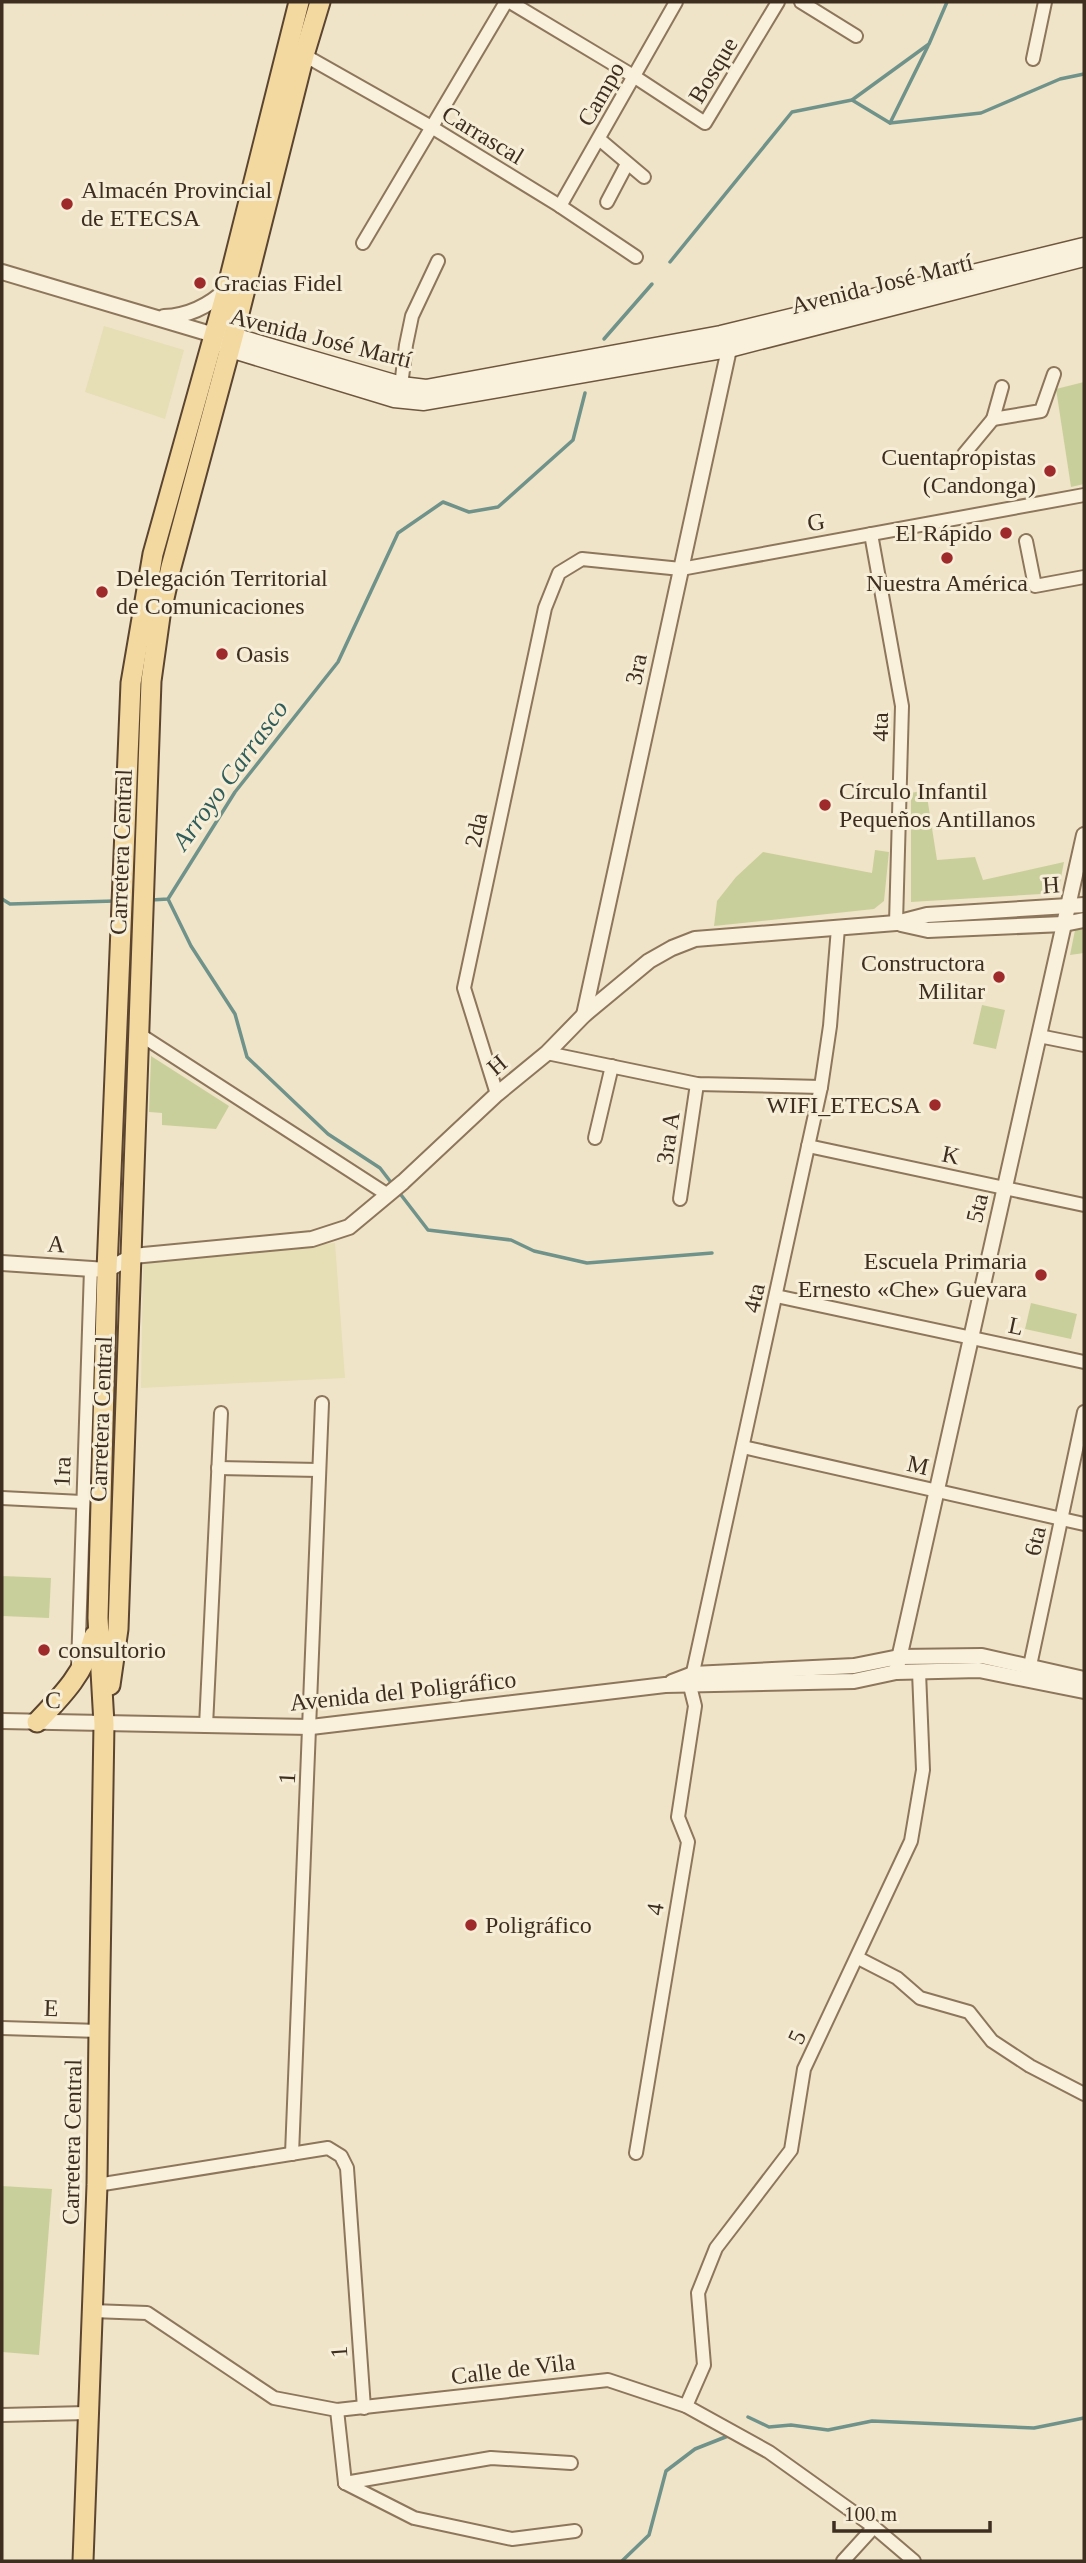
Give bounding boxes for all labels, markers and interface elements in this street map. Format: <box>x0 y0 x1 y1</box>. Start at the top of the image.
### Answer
street label: Bosque <box>683 32 743 108</box>
street label: Campo <box>572 57 630 131</box>
street label: Carrascal <box>437 101 529 170</box>
place label: Almacén Provincial de ETECSA <box>81 177 273 231</box>
marker: Almacén Provincial de ETECSA <box>59 196 75 212</box>
street label: Avenida José Martí <box>789 249 976 319</box>
place label: Gracias Fidel <box>214 270 343 296</box>
marker: Gracias Fidel <box>192 275 208 291</box>
street label: Avenida José Martí <box>228 303 415 373</box>
place label: Cuentapropistas (Candonga) <box>881 444 1036 498</box>
marker: Cuentapropistas (Candonga) <box>1042 463 1058 479</box>
street label: G <box>805 508 827 536</box>
place label: El Rápido <box>895 520 992 546</box>
marker: El Rápido <box>998 525 1014 541</box>
marker: Nuestra América <box>939 550 955 566</box>
place label: Delegación Territorial de Comunicaciones <box>116 565 328 619</box>
place label: Nuestra América <box>866 570 1028 596</box>
marker: Delegación Territorial de Comunicaciones <box>94 584 110 600</box>
place label: Oasis <box>236 641 289 667</box>
marker: Oasis <box>214 646 230 662</box>
street label: 3ra <box>620 651 652 687</box>
water label: Arroyo Carrasco <box>165 695 294 857</box>
street label: 4ta <box>867 712 893 742</box>
street label: Carretera Central <box>105 768 137 935</box>
place label: Círculo Infantil Pequeños Antillanos <box>839 778 1036 832</box>
marker: Círculo Infantil Pequeños Antillanos <box>817 797 833 813</box>
street label: 2da <box>460 810 492 850</box>
street label: H <box>1041 871 1061 899</box>
place label: Constructora Militar <box>861 950 985 1004</box>
marker: Constructora Militar <box>991 969 1007 985</box>
street label: H <box>482 1049 512 1081</box>
place label: WIFI_ETECSA <box>766 1092 922 1118</box>
marker: WIFI_ETECSA <box>927 1097 943 1113</box>
street label: 3ra A <box>651 1109 685 1166</box>
street label: K <box>940 1140 963 1170</box>
street label: 5ta <box>961 1190 993 1225</box>
street label: A <box>47 1231 66 1257</box>
place label: Escuela Primaria Ernesto «Che» Guevara <box>798 1248 1027 1302</box>
marker: Escuela Primaria Ernesto «Che» Guevara <box>1033 1267 1049 1283</box>
street label: 4ta <box>738 1281 770 1315</box>
street label: L <box>1006 1312 1026 1340</box>
street label: Carretera Central <box>85 1335 117 1502</box>
street label: M <box>905 1450 931 1480</box>
street label: 1ra <box>48 1456 76 1488</box>
street label: 6ta <box>1019 1524 1051 1558</box>
place label: consultorio <box>58 1637 166 1663</box>
marker: consultorio <box>36 1642 52 1658</box>
street label: Avenida del Poligráfico <box>289 1666 517 1716</box>
street label: C <box>45 1687 61 1713</box>
street label: 1 <box>274 1771 300 1785</box>
street label: 4 <box>641 1901 669 1917</box>
place label: Poligráfico <box>485 1912 592 1938</box>
marker: Poligráfico <box>463 1917 479 1933</box>
street label: E <box>43 1995 59 2021</box>
street label: 5 <box>783 2026 811 2048</box>
street label: Carretera Central <box>58 2059 86 2225</box>
street label: 1 <box>326 2345 352 2359</box>
street label: Calle de Vila <box>450 2348 577 2390</box>
scale bar <box>834 2490 990 2534</box>
text: 100 m <box>844 2502 897 2526</box>

